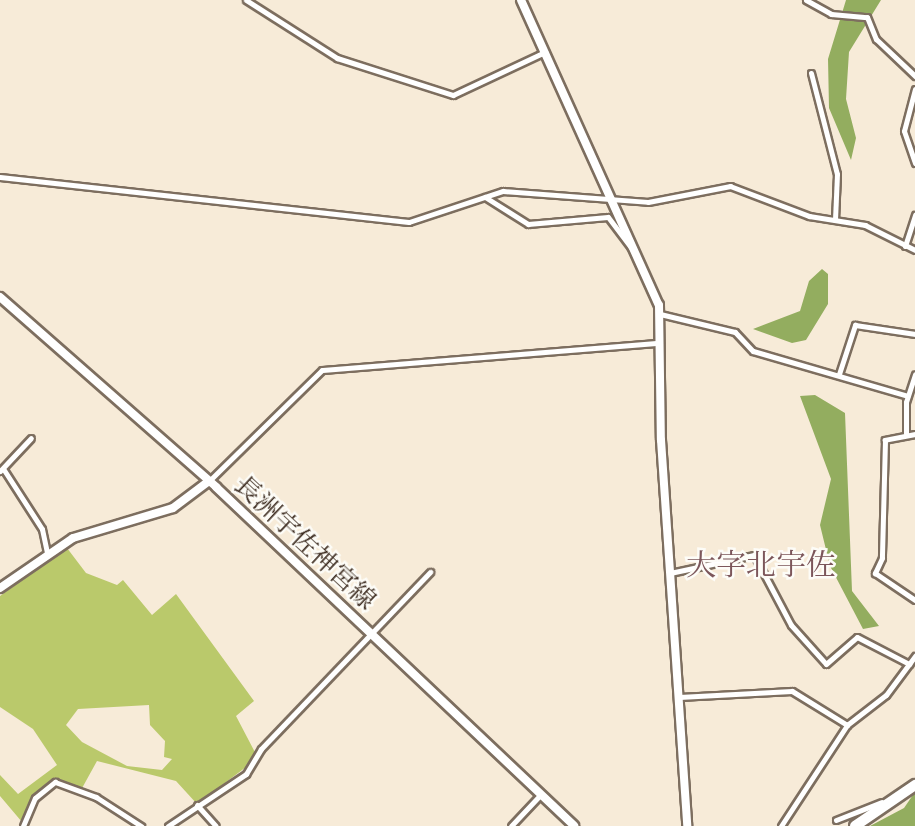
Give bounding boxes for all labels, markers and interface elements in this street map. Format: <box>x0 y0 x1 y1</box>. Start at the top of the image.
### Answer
street label: 長洲宇佐神宮線 <box>228 470 382 616</box>
district label: 大字北宇佐 <box>686 547 836 583</box>

